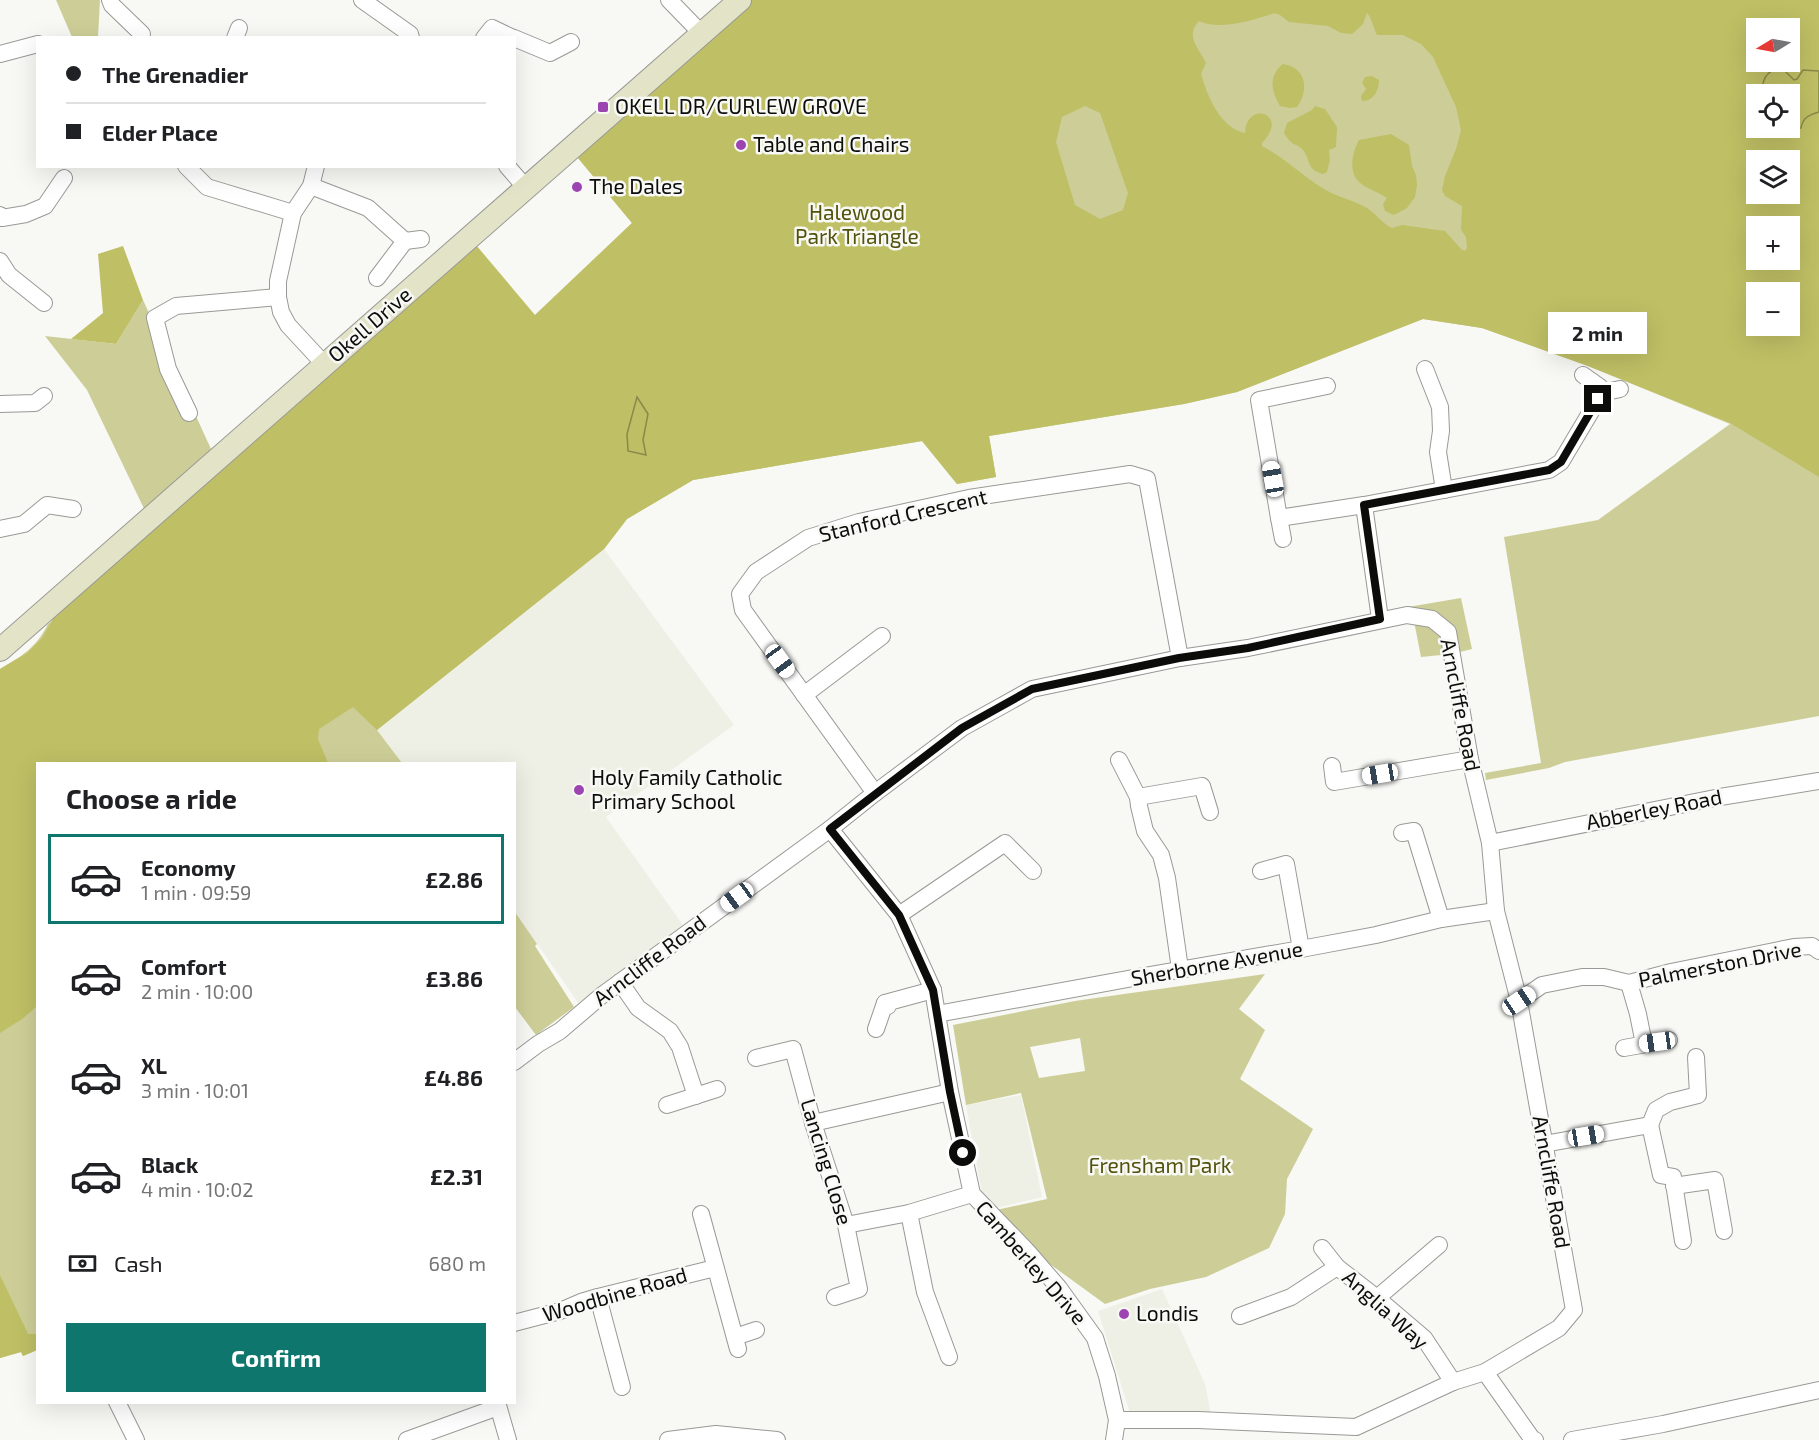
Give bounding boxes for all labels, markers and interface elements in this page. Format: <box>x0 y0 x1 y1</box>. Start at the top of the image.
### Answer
north arrow <box>1746 18 1800 72</box>
map controls <box>1746 18 1800 336</box>
text: The Grenadier <box>102 61 248 87</box>
button: locate <box>1746 84 1800 138</box>
place label: OKELL DR/CURLEW GROVE <box>615 93 867 118</box>
marker: OKELL DR/CURLEW GROVE <box>596 100 610 114</box>
text: Elder Place <box>102 119 218 145</box>
place label: Table and Chairs <box>753 131 909 156</box>
marker: Table and Chairs <box>734 138 748 152</box>
button: layers <box>1746 150 1800 204</box>
place label: The Dales <box>589 173 683 198</box>
marker: The Dales <box>570 180 584 194</box>
park label: Halewood Park Triangle <box>795 199 919 248</box>
button: + <box>1746 216 1800 270</box>
street label: Okell Drive <box>322 281 416 367</box>
button: − <box>1746 282 1800 336</box>
callout: 2 min <box>1548 312 1648 354</box>
text: 2 min <box>1572 321 1623 345</box>
route end <box>1584 385 1611 412</box>
car <box>1261 460 1285 498</box>
street label: Stanford Crescent <box>816 483 989 546</box>
street label: Arncliffe Road <box>1436 636 1487 773</box>
car <box>762 641 798 681</box>
car <box>1361 762 1399 786</box>
place label: Holy Family Catholic Primary School <box>591 764 782 813</box>
text: Choose a ride <box>66 782 237 814</box>
marker: Holy Family Catholic Primary School <box>572 783 586 797</box>
street label: Abberley Road <box>1584 783 1724 834</box>
icon: car <box>69 852 123 906</box>
text: Economy <box>141 854 236 880</box>
text: £2.86 <box>425 866 483 892</box>
car <box>717 879 757 915</box>
text: 1 min · 09:59 <box>141 880 252 904</box>
street label: Arncliffe Road <box>588 909 710 1010</box>
street label: Sherborne Avenue <box>1129 935 1305 990</box>
street label: Palmerston Drive <box>1636 935 1803 992</box>
icon: car <box>69 951 123 1005</box>
text: Comfort <box>141 953 226 979</box>
text: £3.86 <box>426 965 483 991</box>
text: 2 min · 10:00 <box>141 979 253 1003</box>
car <box>1499 983 1539 1019</box>
car <box>1638 1031 1676 1053</box>
icon: car <box>69 1050 123 1104</box>
text: XL <box>141 1052 167 1078</box>
text: £4.86 <box>424 1064 483 1090</box>
text: 3 min · 10:01 <box>141 1078 249 1102</box>
street label: Lancing Close <box>796 1095 858 1228</box>
street label: Arncliffe Road <box>1528 1113 1576 1250</box>
car <box>1567 1124 1605 1148</box>
route start <box>949 1139 976 1166</box>
icon: car <box>69 1149 123 1203</box>
text: Black <box>141 1151 198 1177</box>
park label: Frensham Park <box>1088 1152 1232 1177</box>
text: £2.31 <box>430 1163 483 1189</box>
text: 4 min · 10:02 <box>141 1177 254 1201</box>
street label: Camberley Drive <box>971 1195 1093 1329</box>
icon: cash <box>66 1247 99 1280</box>
text: Cash <box>114 1250 163 1276</box>
text: 680 m <box>428 1251 486 1275</box>
street label: Woodbine Road <box>539 1261 690 1326</box>
street label: Anglia Way <box>1338 1264 1434 1354</box>
place label: Londis <box>1136 1300 1199 1325</box>
marker: Londis <box>1117 1307 1131 1321</box>
button: Confirm <box>66 1323 486 1392</box>

